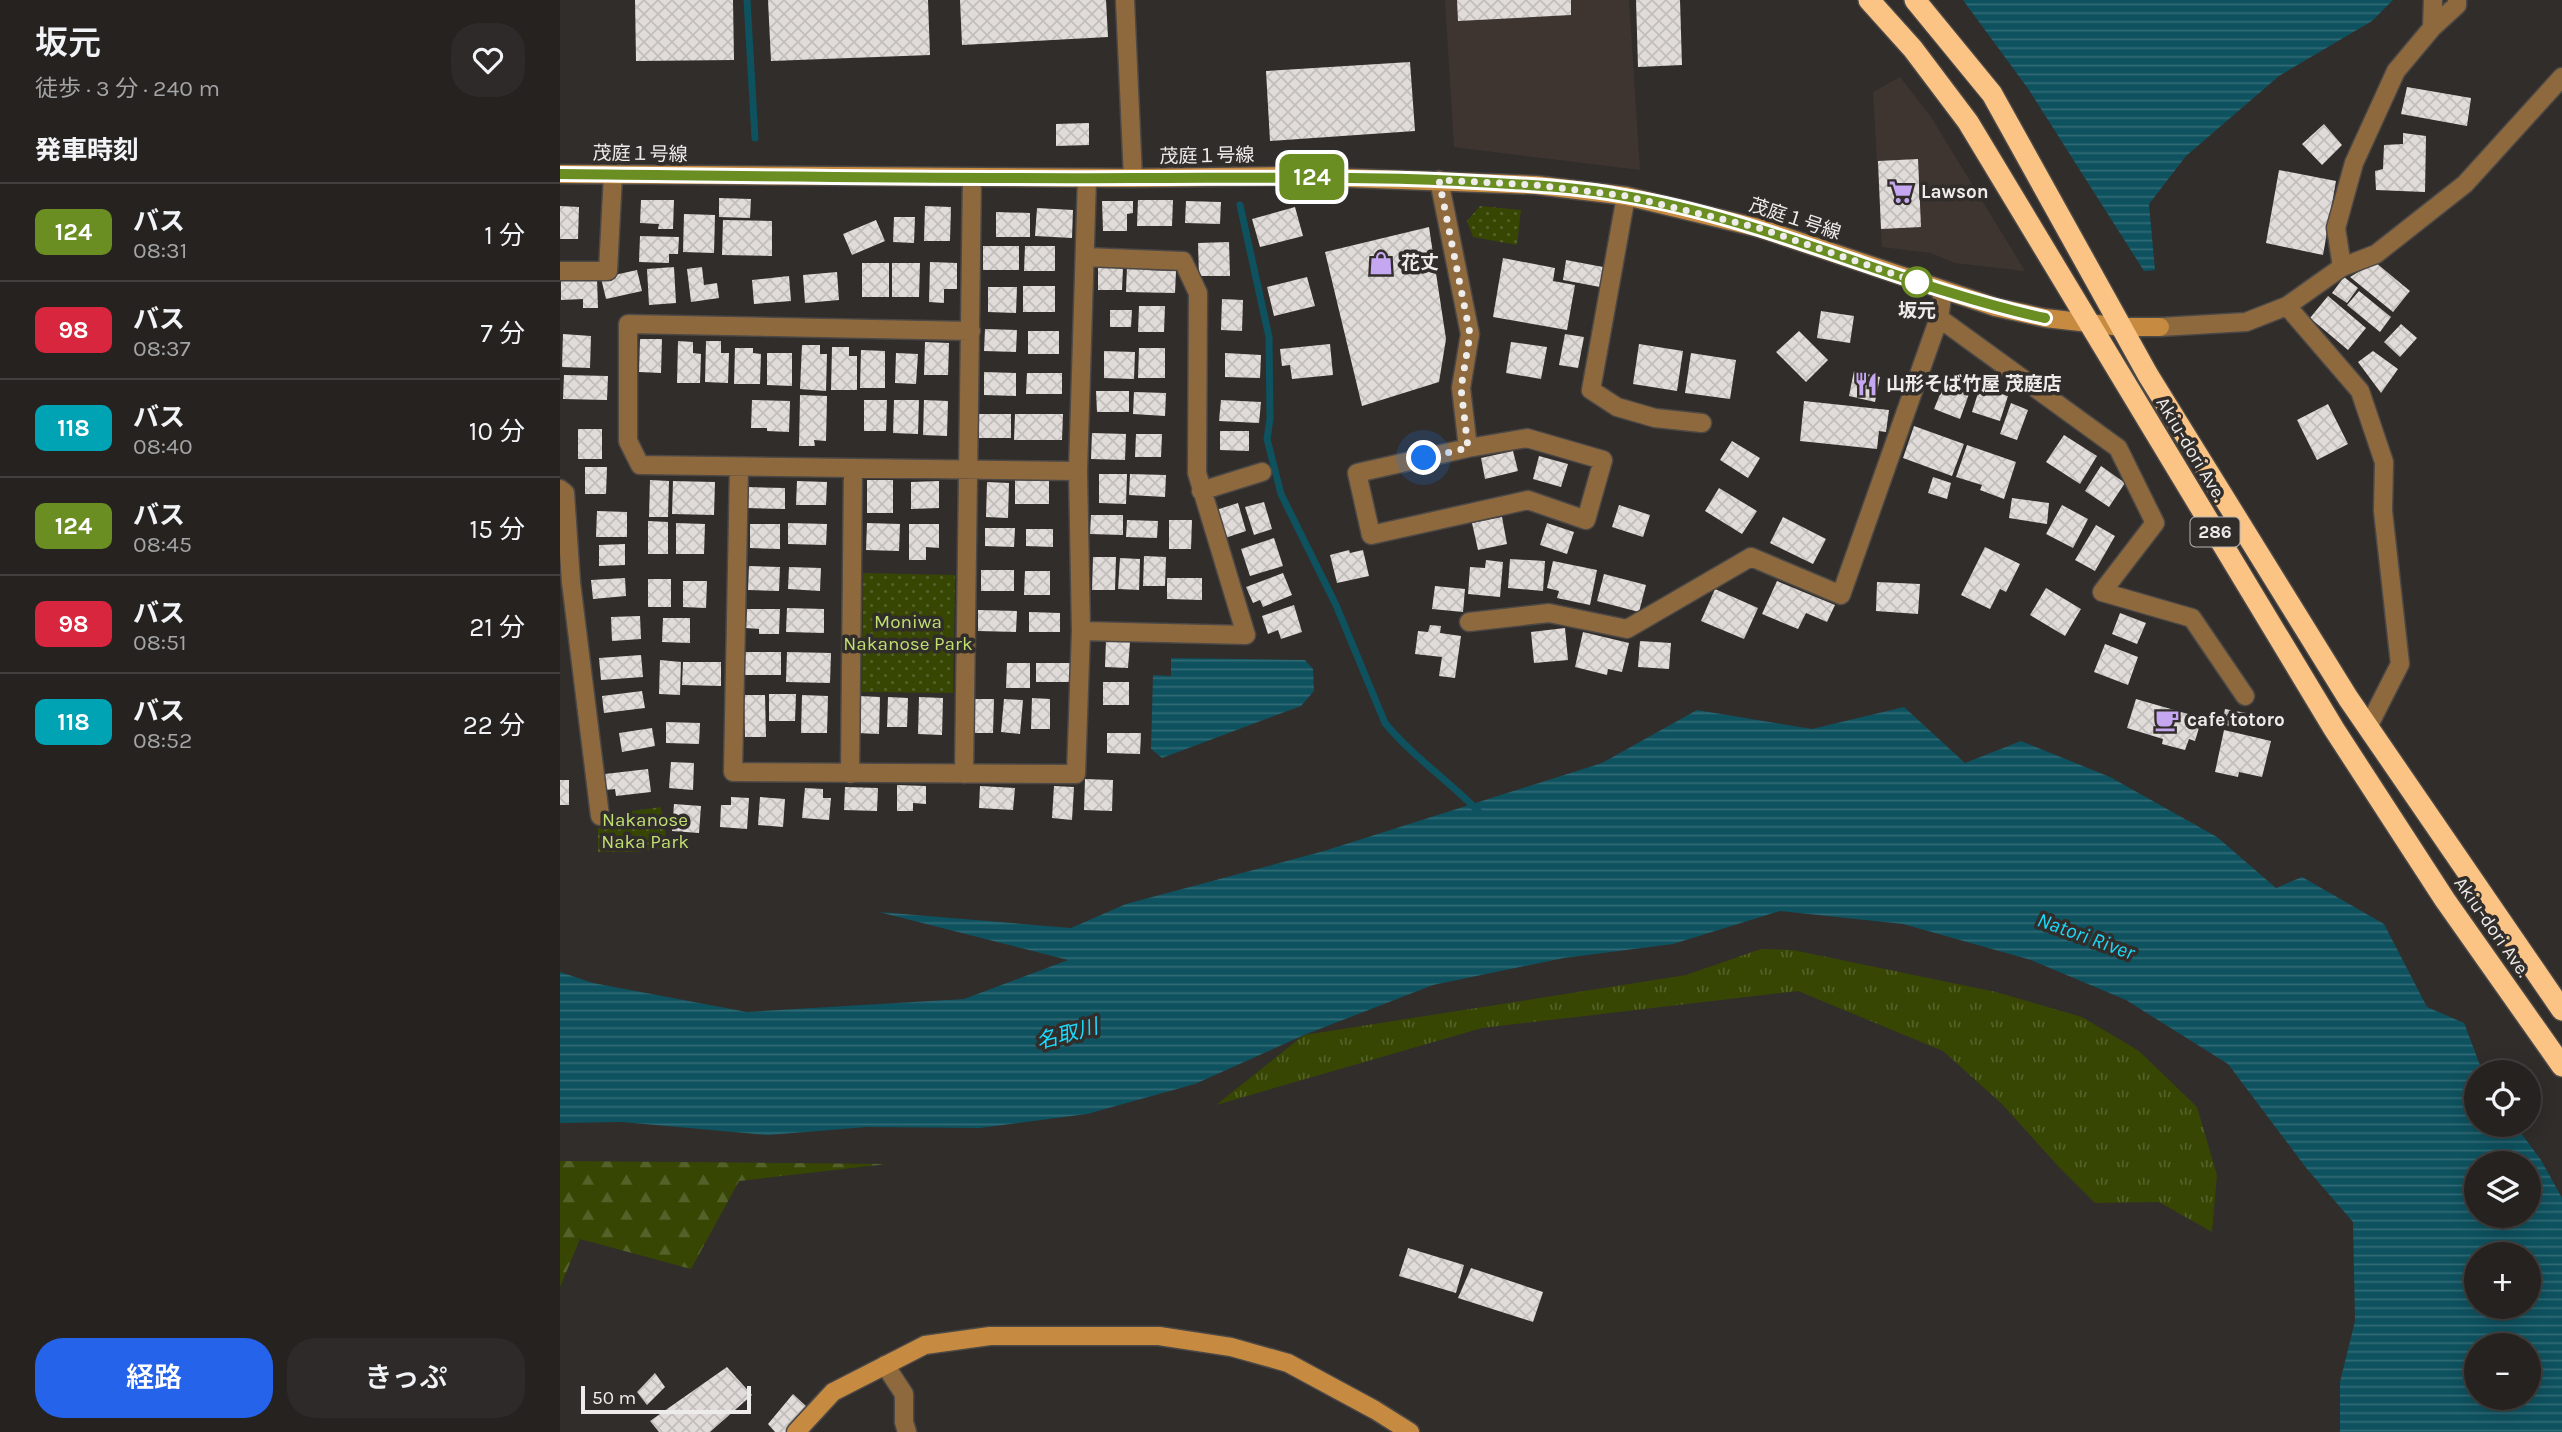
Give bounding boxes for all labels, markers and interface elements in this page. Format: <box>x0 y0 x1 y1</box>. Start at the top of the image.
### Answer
button: heart <box>451 23 525 97</box>
text: 坂元 <box>35 24 101 62</box>
text: 徒歩 · 3 分 · 240 m <box>35 75 220 102</box>
text: 発車時刻 <box>35 135 139 166</box>
street label: 茂庭１号線 <box>592 142 688 166</box>
street label: 茂庭１号線 <box>1159 144 1255 168</box>
line badge: 124 <box>1272 154 1352 200</box>
text: 124 <box>1293 163 1331 191</box>
supermarket icon: Lawson <box>1887 178 1915 206</box>
place label: Lawson <box>1921 181 1989 203</box>
street label: 茂庭１号線 <box>1746 194 1844 244</box>
text: バス <box>133 206 185 237</box>
text: 124 <box>55 218 92 246</box>
text: 1 分 <box>484 220 525 251</box>
text: 08:31 <box>133 237 187 264</box>
shop icon: 花丈 <box>1367 249 1395 277</box>
place label: 花丈 <box>1401 252 1439 274</box>
marker: 坂元 <box>1902 267 1932 297</box>
place label: 坂元 <box>1898 300 1936 322</box>
text: バス <box>133 304 185 335</box>
text: 98 <box>58 316 89 344</box>
text: 7 分 <box>481 318 525 349</box>
text: 08:37 <box>133 335 190 362</box>
restaurant icon: 山形そば竹屋 茂庭店 <box>1852 370 1880 398</box>
place label: 山形そば竹屋 茂庭店 <box>1886 373 2062 395</box>
street label: Akiu-dori Ave. <box>2151 393 2231 505</box>
text: バス <box>133 402 185 433</box>
text: 118 <box>57 414 90 442</box>
text: 10 分 <box>469 416 525 447</box>
text: 08:40 <box>133 433 193 460</box>
your location <box>1406 440 1441 475</box>
text: バス <box>133 500 185 531</box>
text: 124 <box>55 512 92 540</box>
text: 15 分 <box>470 514 525 545</box>
road number: 286 <box>2190 518 2240 546</box>
text: 08:45 <box>133 531 192 558</box>
text: バス <box>133 598 185 629</box>
text: 98 <box>58 610 89 638</box>
park label: Moniwa Nakanose Park <box>843 611 973 655</box>
text: 21 分 <box>469 612 525 643</box>
text: 08:51 <box>133 629 187 656</box>
text: バス <box>133 696 185 727</box>
cafe icon: cafe totoro <box>2153 706 2181 734</box>
text: 118 <box>57 708 90 736</box>
place label: cafe totoro <box>2187 709 2285 731</box>
text: 22 分 <box>463 710 525 741</box>
text: 08:52 <box>133 727 192 754</box>
park label: Nakanose Naka Park <box>601 809 689 853</box>
street label: Akiu-dori Ave. <box>2449 873 2535 981</box>
water label: Natori River <box>2034 907 2139 965</box>
water label: 名取川 <box>1033 1014 1102 1054</box>
map controls <box>2464 1060 2541 1410</box>
button: locate <box>2464 1060 2541 1137</box>
button: layers <box>2464 1151 2541 1228</box>
button: + <box>2464 1242 2541 1319</box>
button: − <box>2464 1333 2541 1410</box>
button: 経路 <box>35 1338 273 1418</box>
button: きっぷ <box>287 1338 525 1418</box>
scale bar <box>581 1383 751 1415</box>
text: 50 m <box>592 1387 636 1409</box>

